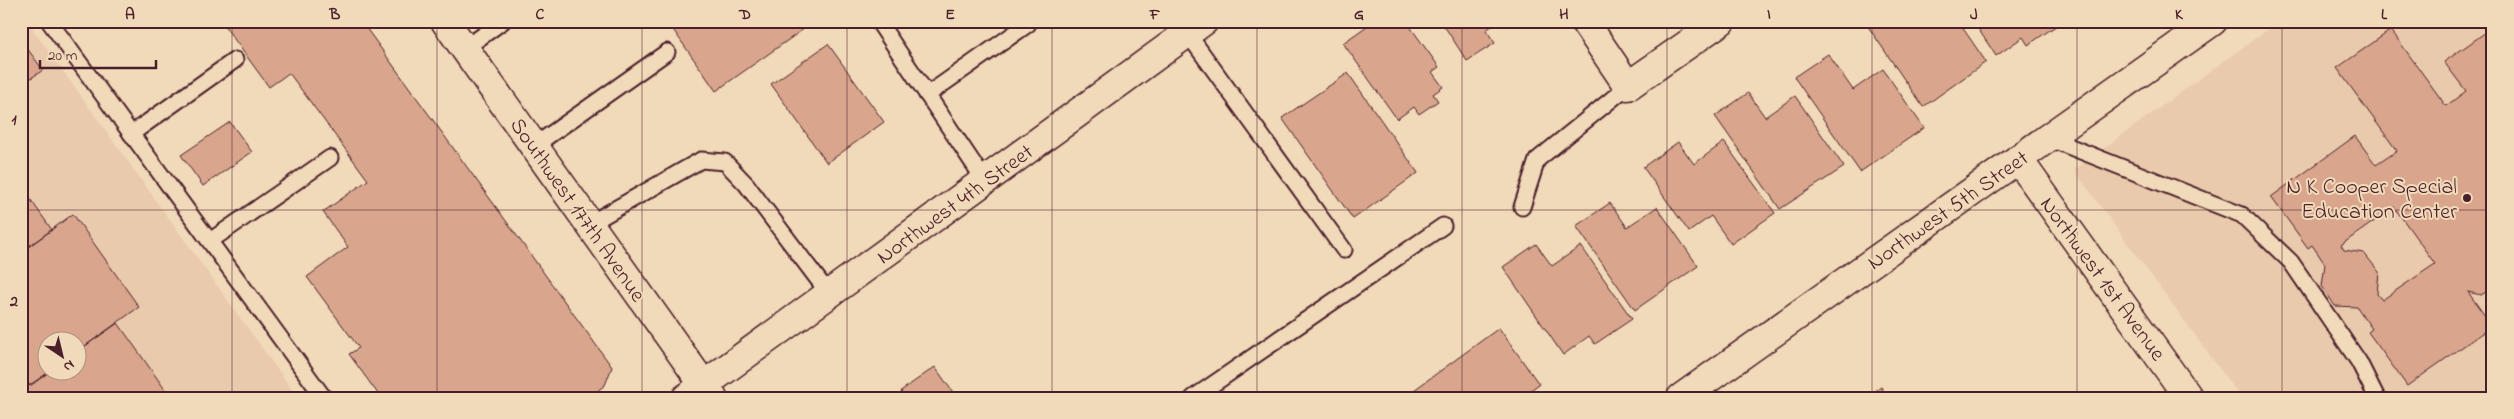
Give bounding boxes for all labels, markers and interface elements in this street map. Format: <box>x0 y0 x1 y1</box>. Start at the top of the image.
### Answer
text: A <box>125 3 135 27</box>
text: B <box>329 3 341 27</box>
text: C <box>536 3 545 27</box>
text: D <box>738 3 751 27</box>
text: E <box>945 3 955 27</box>
text: F <box>1149 3 1161 27</box>
text: G <box>1354 3 1364 27</box>
text: H <box>1559 3 1569 27</box>
text: I <box>1767 3 1771 27</box>
text: J <box>1970 3 1978 27</box>
text: K <box>2175 3 2184 27</box>
text: L <box>2381 3 2388 27</box>
scale bar <box>40 38 156 70</box>
text: 20 m <box>48 45 78 67</box>
text: 1 <box>11 108 17 132</box>
street label: Southwest 177th Avenue <box>501 112 652 310</box>
street label: Northwest 4th Street <box>871 137 1041 273</box>
street label: Northwest 5th Street <box>1861 143 2036 279</box>
place label: N K Cooper Special Education Center <box>2286 172 2457 229</box>
street label: Northwest 1st Avenue <box>2031 191 2172 369</box>
marker: N K Cooper Special Education Center <box>2461 192 2473 204</box>
text: 2 <box>9 290 18 314</box>
north arrow <box>38 332 88 382</box>
text: N <box>59 354 78 377</box>

